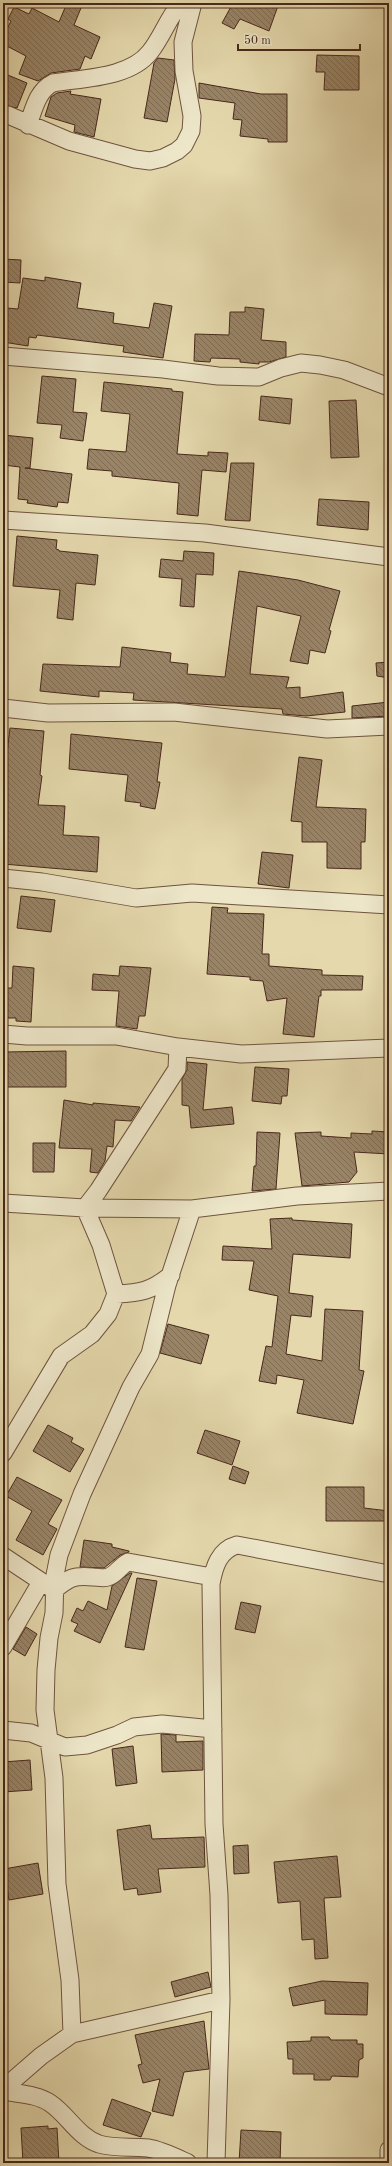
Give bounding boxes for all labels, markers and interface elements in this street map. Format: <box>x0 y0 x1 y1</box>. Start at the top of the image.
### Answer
scale bar <box>238 26 360 52</box>
text: 50 m <box>244 34 271 47</box>

